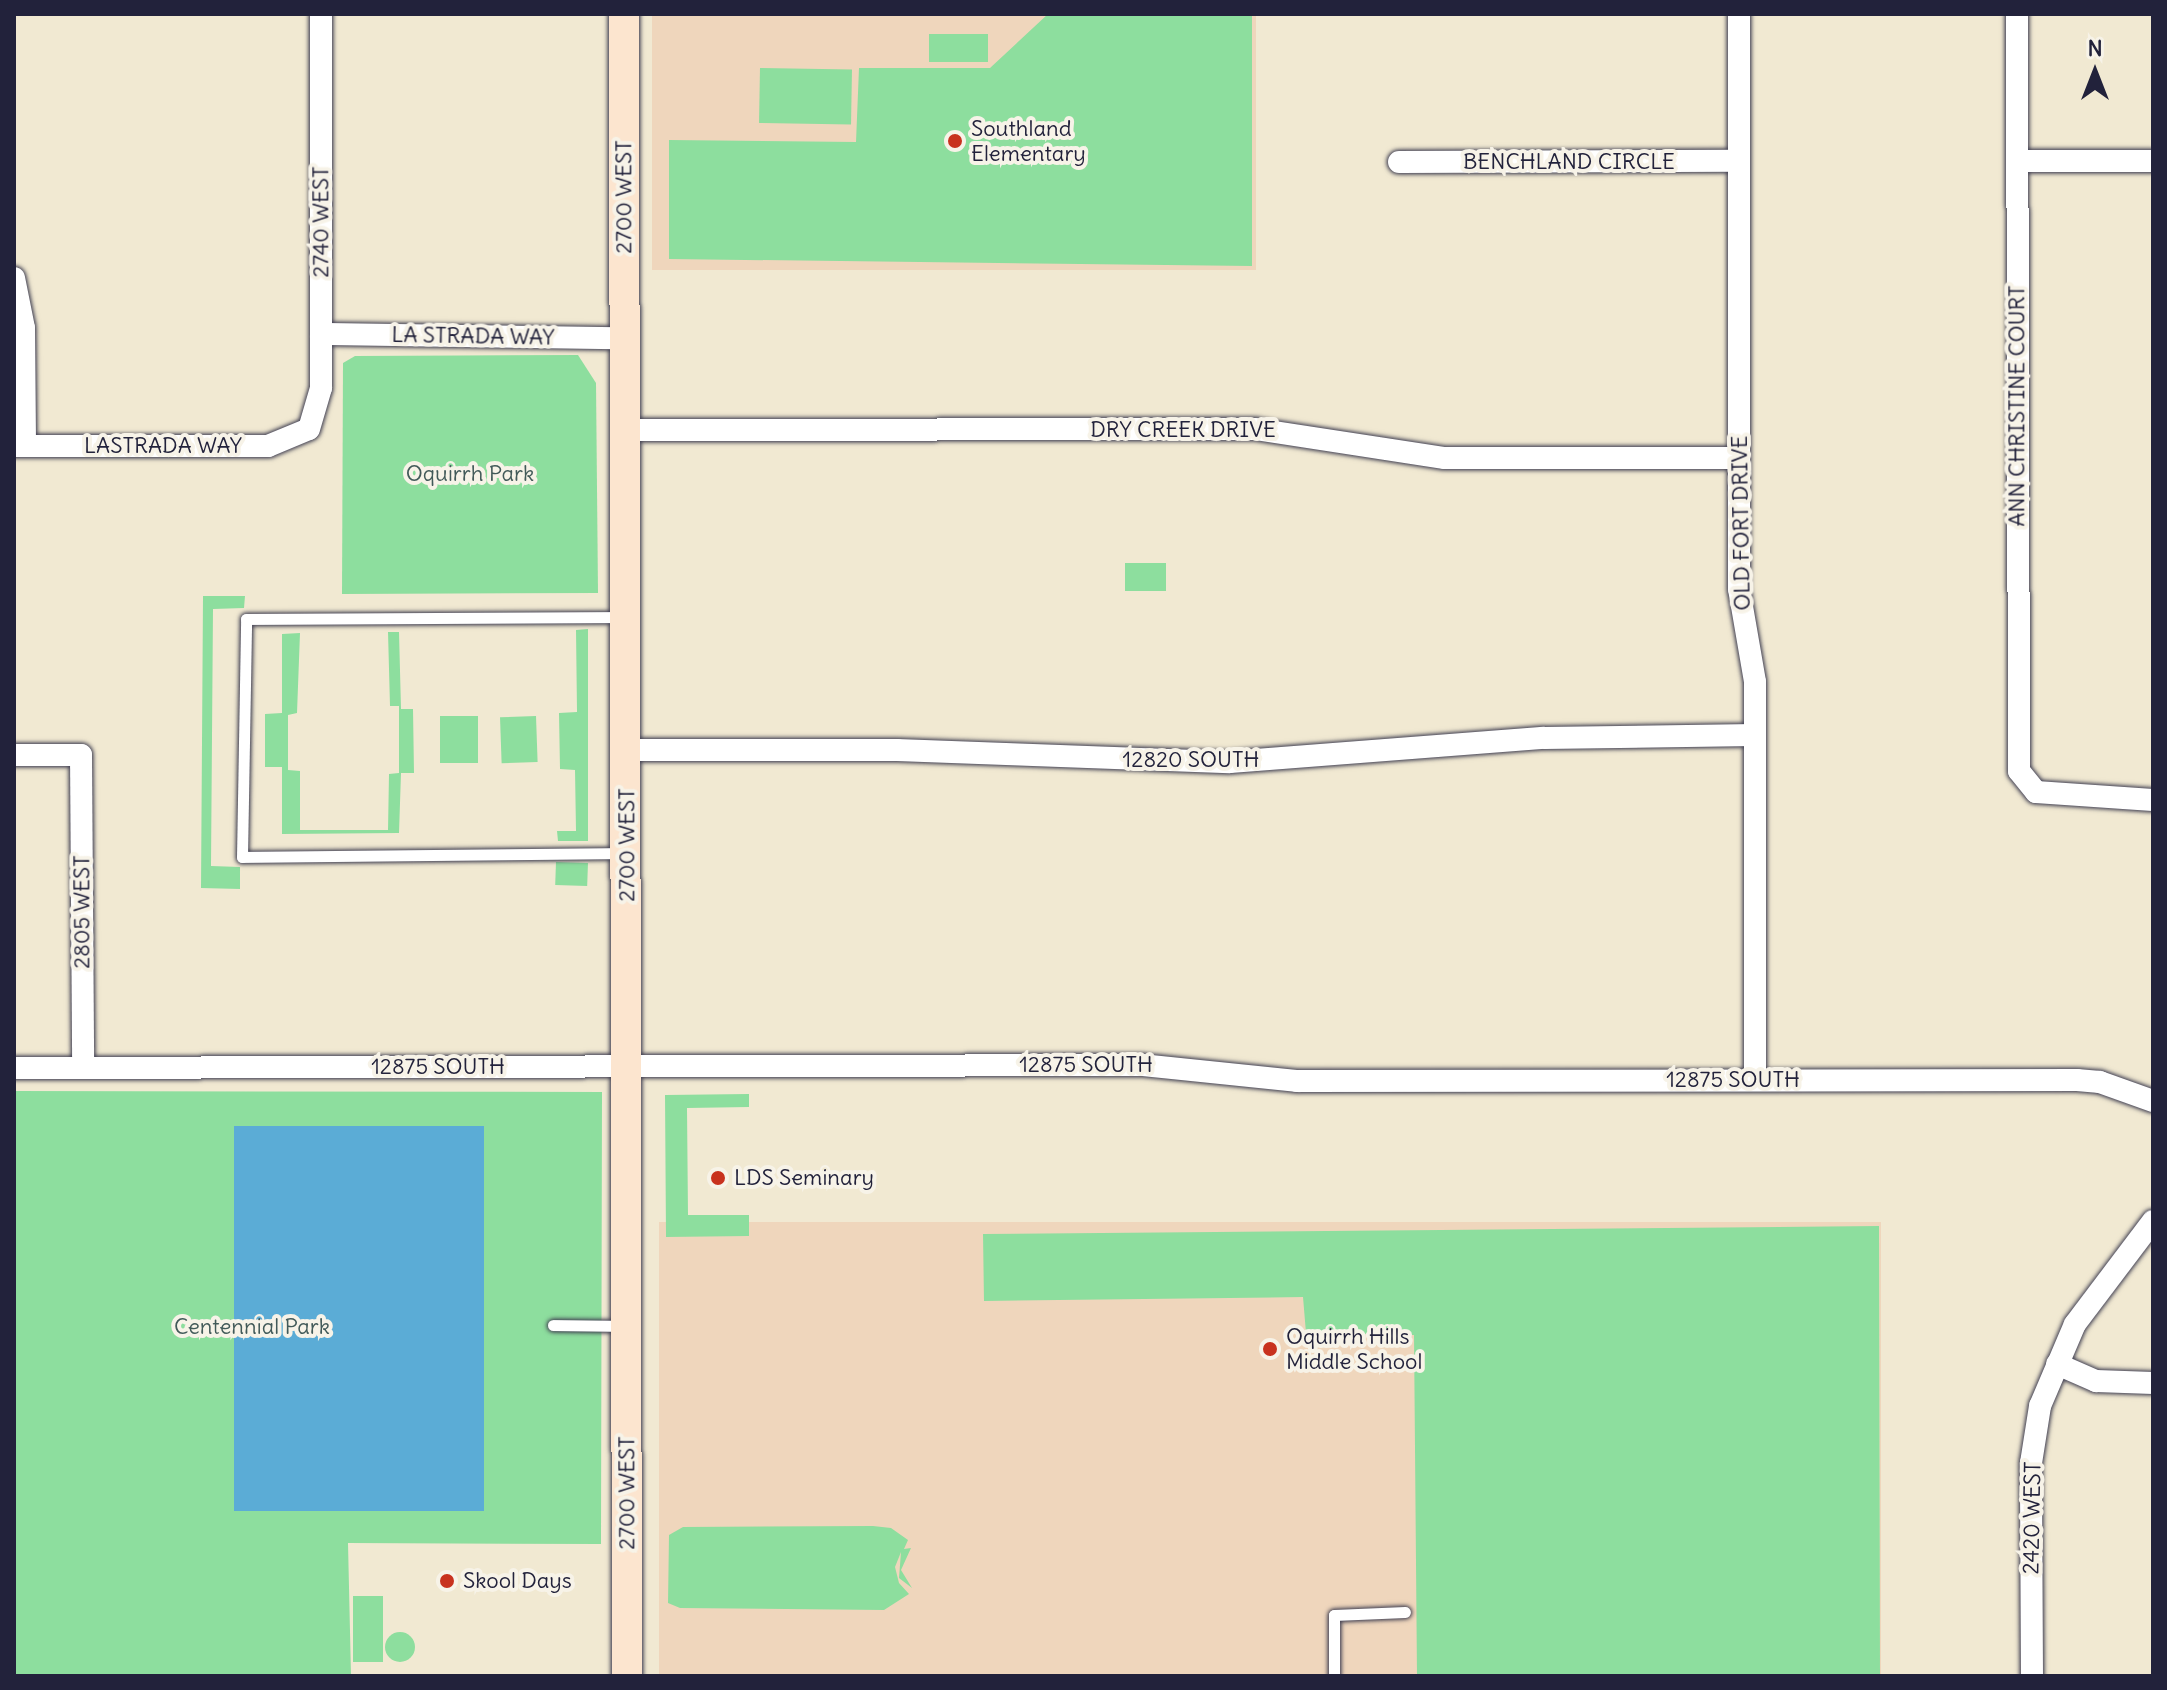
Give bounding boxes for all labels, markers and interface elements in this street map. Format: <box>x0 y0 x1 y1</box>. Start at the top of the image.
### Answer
north arrow <box>2055 32 2135 112</box>
text: N <box>2087 34 2103 62</box>
place label: Southland Elementary <box>971 115 1086 166</box>
marker: Southland Elementary <box>946 132 964 150</box>
street label: 2700 WEST <box>611 140 637 254</box>
street label: BENCHLAND CIRCLE <box>1463 149 1675 175</box>
street label: 2740 WEST <box>308 166 334 278</box>
street label: ANN CHRISTINE COURT <box>2004 285 2030 527</box>
street label: LA STRADA WAY <box>391 321 555 351</box>
street label: DRY CREEK DRIVE <box>1090 417 1276 443</box>
street label: LASTRADA WAY <box>84 433 242 459</box>
street label: OLD FORT DRIVE <box>1726 435 1756 611</box>
park label: Oquirrh Park <box>406 461 534 487</box>
street label: 12820 SOUTH <box>1123 747 1259 773</box>
street label: 2700 WEST <box>614 788 640 902</box>
street label: 2805 WEST <box>69 855 95 969</box>
street label: 12875 SOUTH <box>1019 1052 1153 1078</box>
street label: 12875 SOUTH <box>371 1054 505 1080</box>
street label: 12875 SOUTH <box>1666 1067 1800 1093</box>
place label: LDS Seminary <box>734 1165 874 1191</box>
marker: LDS Seminary <box>709 1169 727 1187</box>
park label: Centennial Park <box>174 1314 330 1340</box>
place label: Oquirrh Hills Middle School <box>1286 1323 1422 1374</box>
marker: Oquirrh Hills Middle School <box>1261 1340 1279 1358</box>
street label: 2700 WEST <box>614 1436 640 1550</box>
street label: 2420 WEST <box>2018 1461 2046 1575</box>
place label: Skool Days <box>463 1568 572 1594</box>
marker: Skool Days <box>438 1572 456 1590</box>

